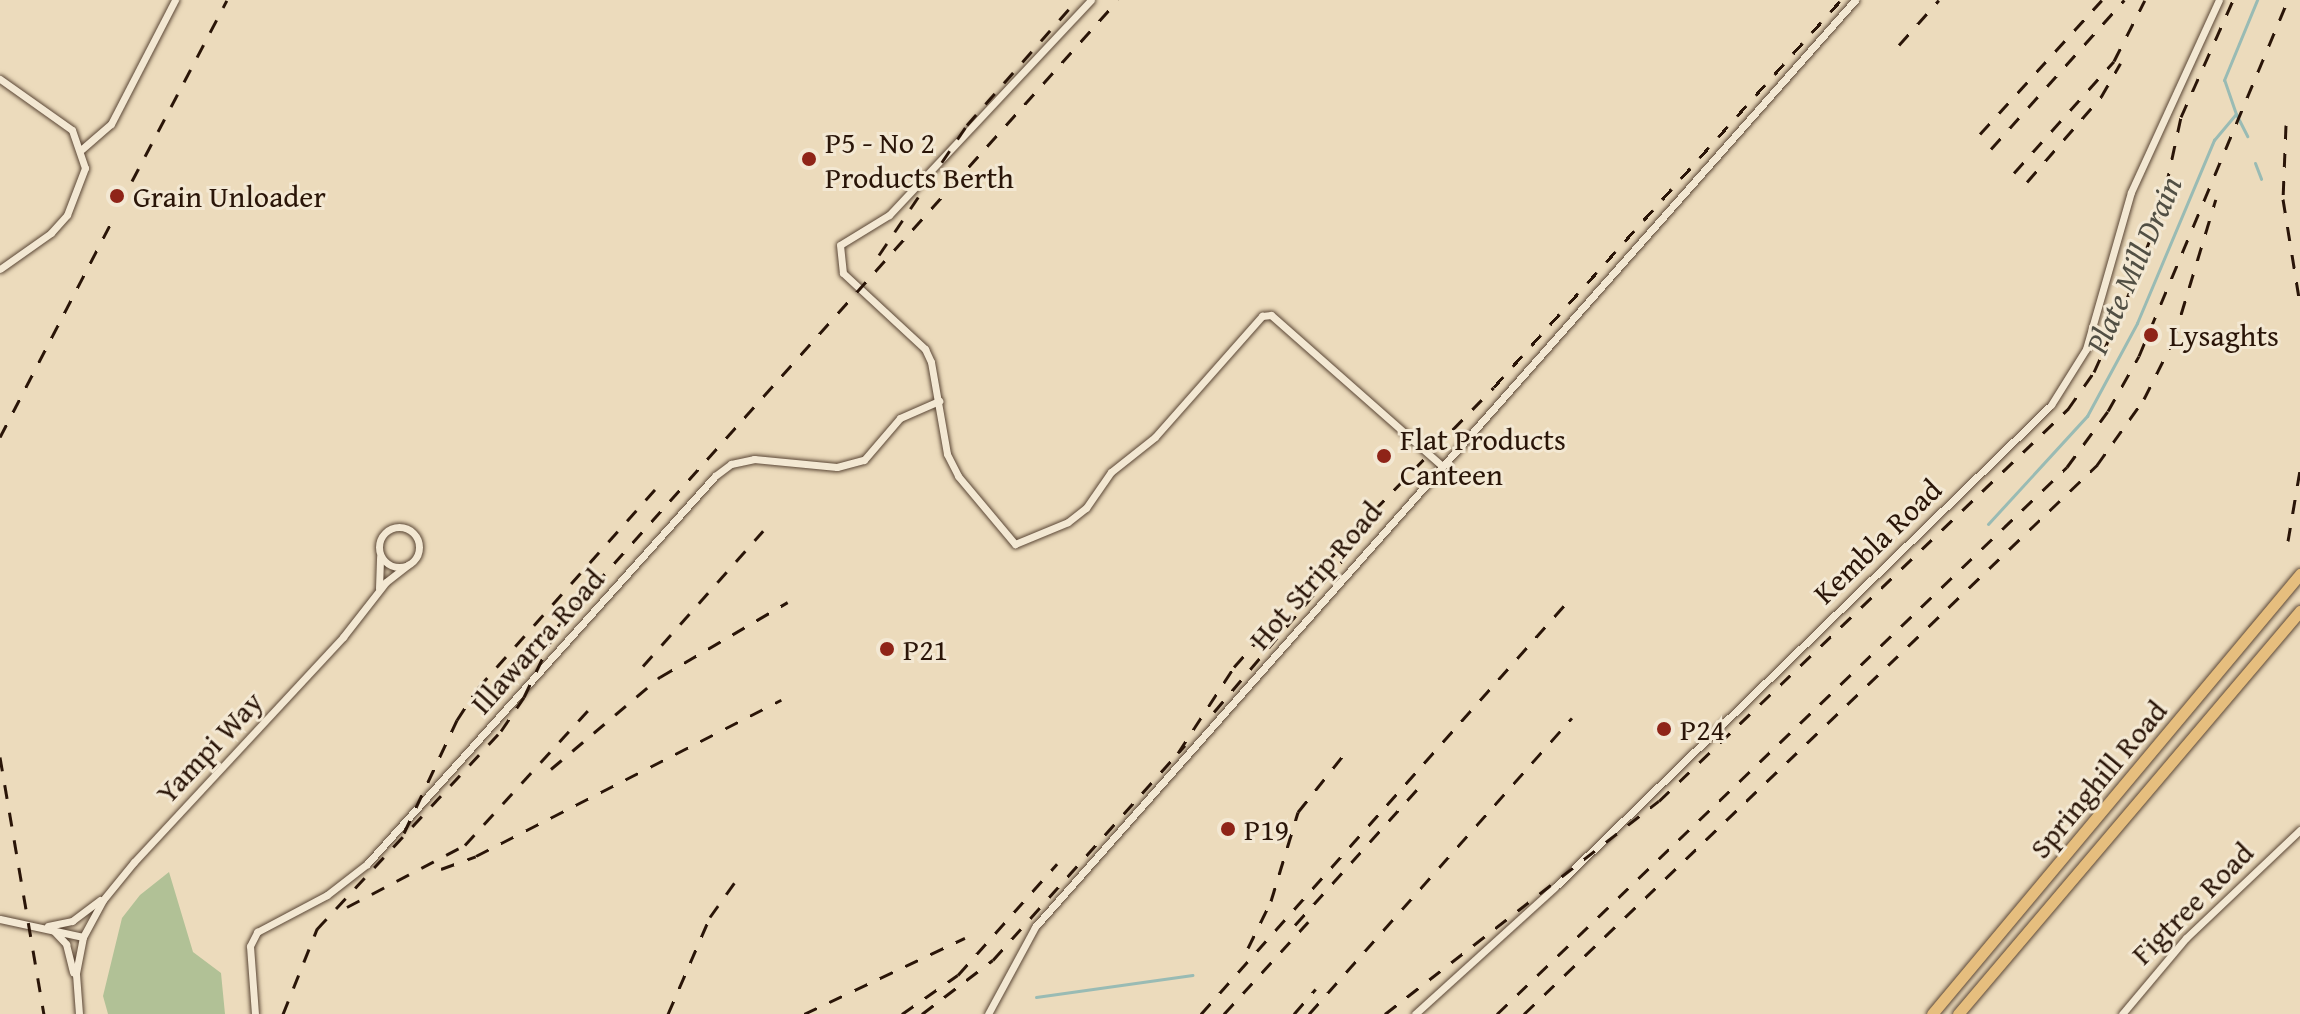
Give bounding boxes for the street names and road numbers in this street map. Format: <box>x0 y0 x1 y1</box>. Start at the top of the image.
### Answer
street label: Kembla Road <box>1806 471 1948 611</box>
street label: Hot Strip Road <box>1241 494 1389 656</box>
street label: Illawarra Road <box>462 561 612 721</box>
street label: Yampi Way <box>148 684 270 810</box>
street label: Springhill Road <box>2022 693 2174 865</box>
street label: Figtree Road <box>2123 834 2261 972</box>

